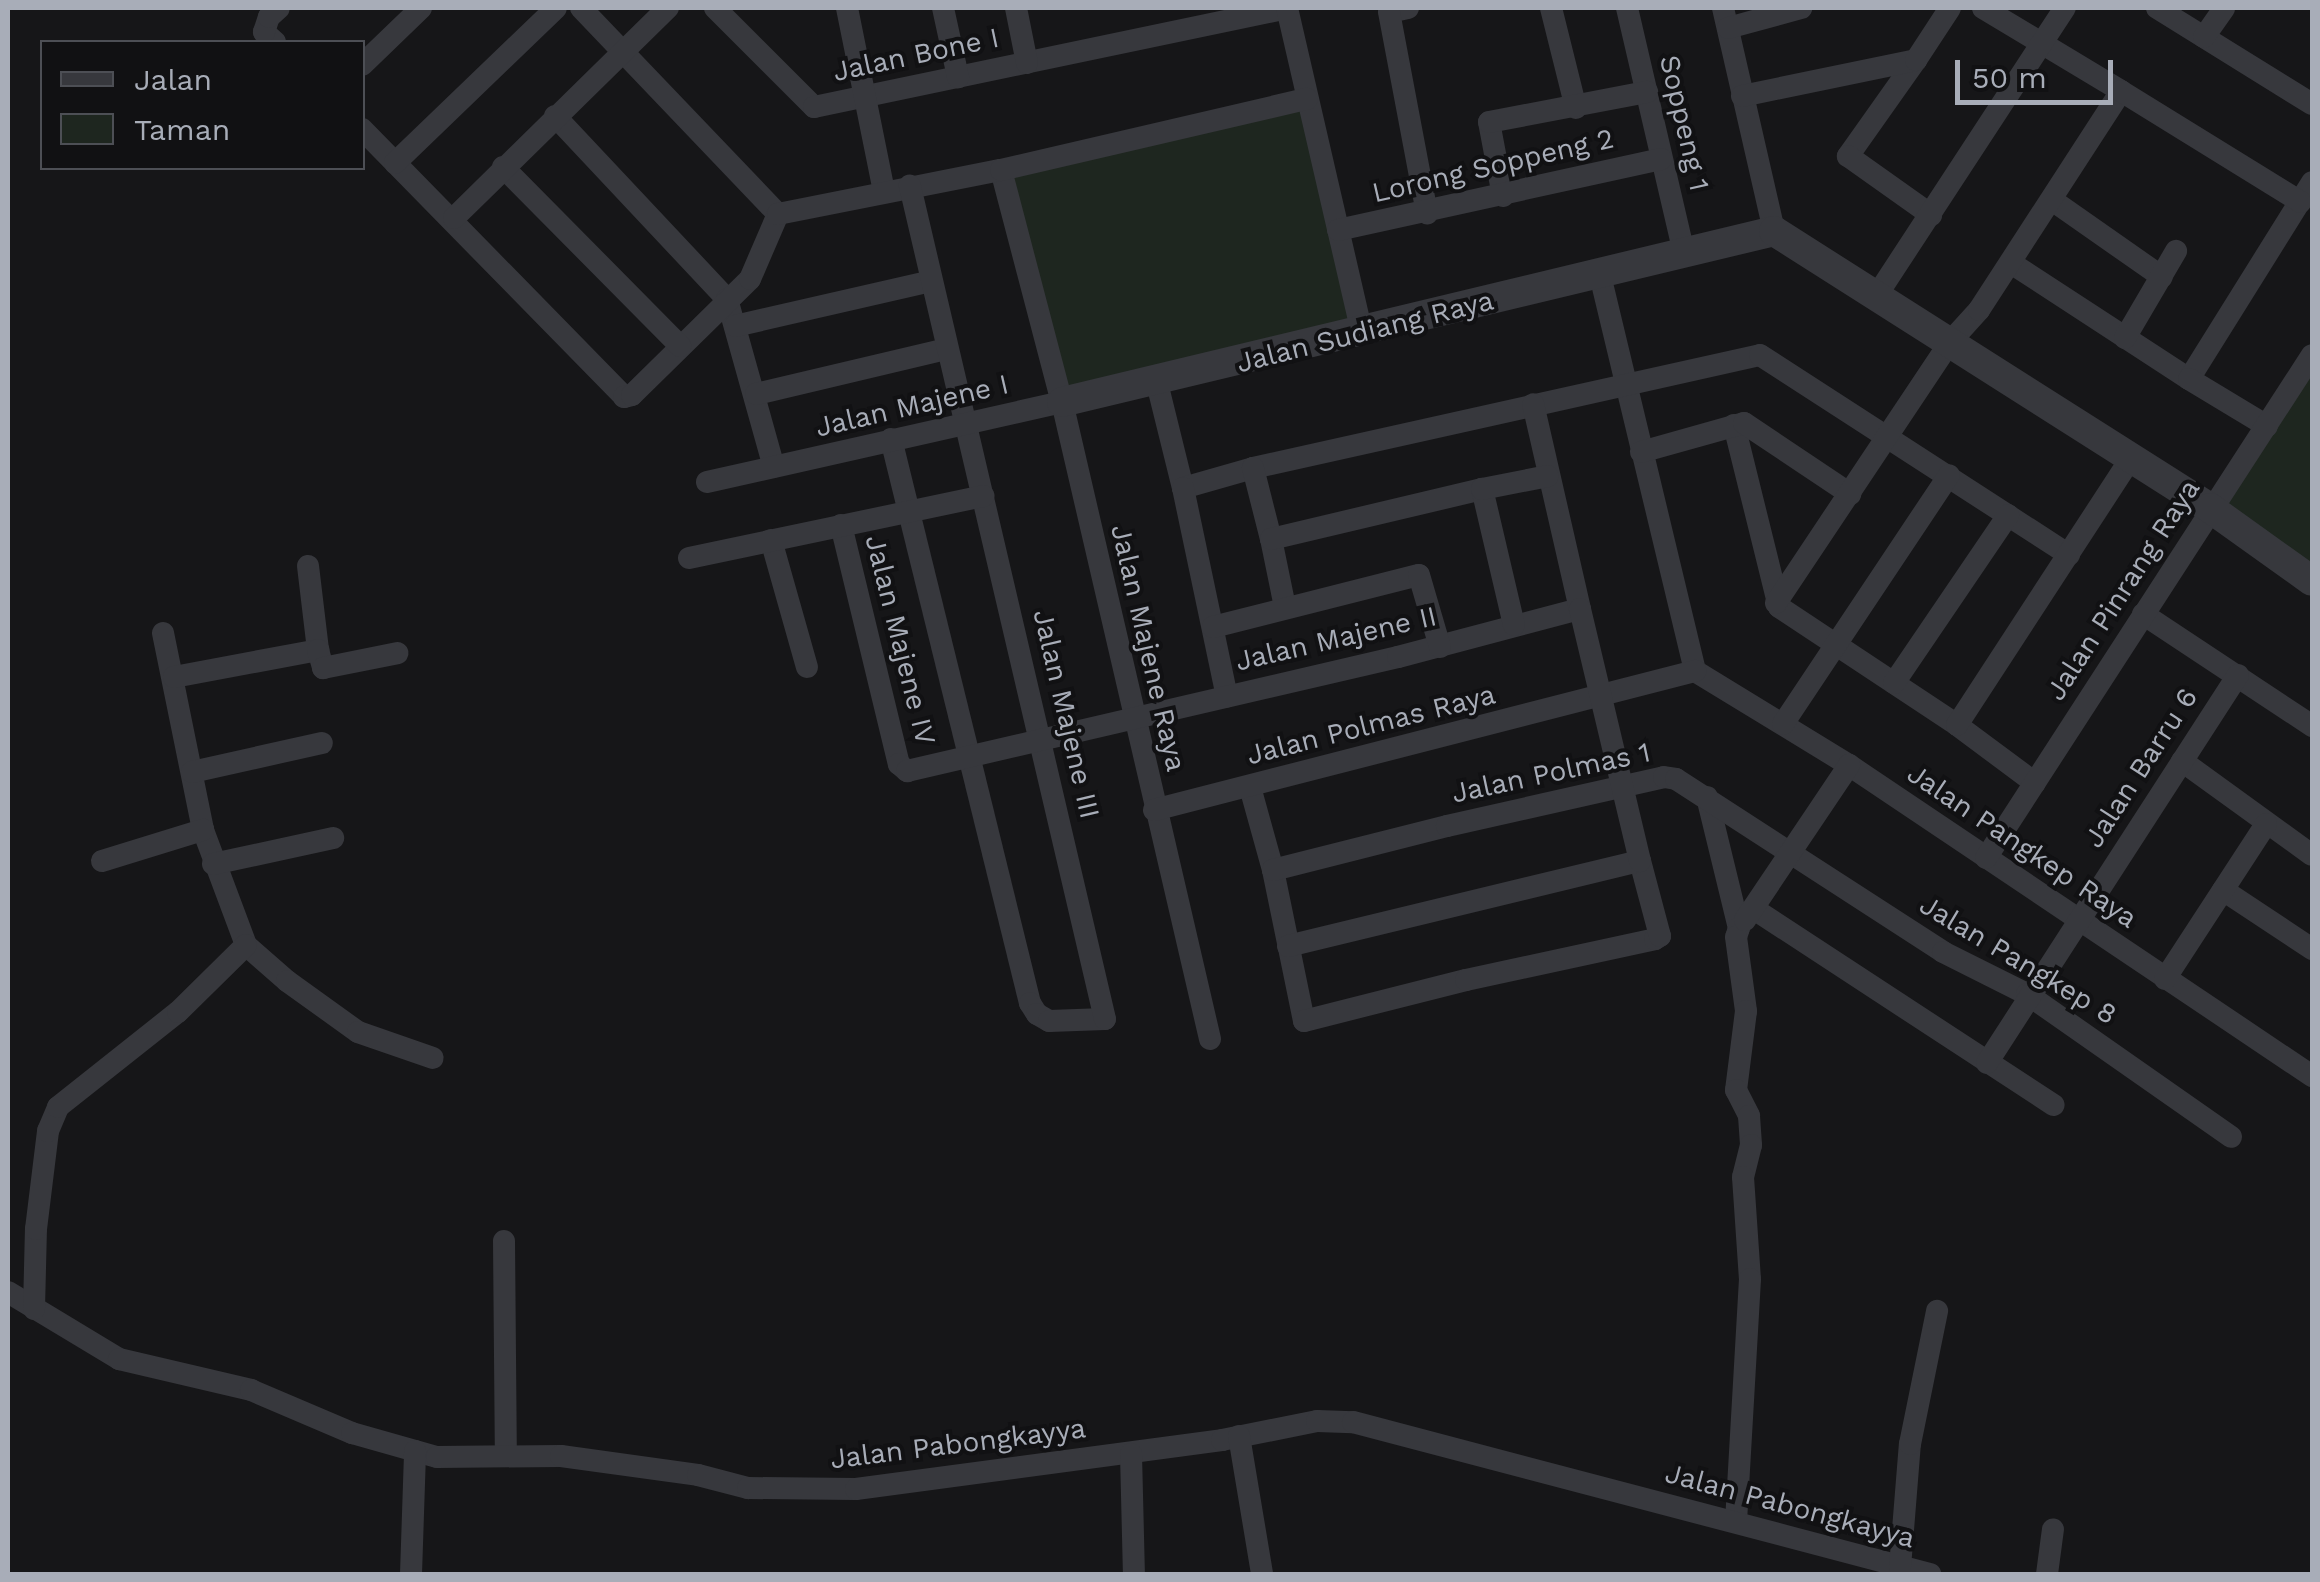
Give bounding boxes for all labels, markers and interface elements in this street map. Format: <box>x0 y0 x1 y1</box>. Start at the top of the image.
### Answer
street label: Jalan Bone I <box>830 21 1002 89</box>
legend <box>40 40 365 170</box>
scale bar <box>1960 40 2118 102</box>
street label: Soppeng 1 <box>1652 52 1716 194</box>
text: 50 m <box>1972 60 2047 95</box>
text: Jalan <box>134 62 212 97</box>
text: Taman <box>134 112 230 147</box>
street label: Lorong Soppeng 2 <box>1369 122 1617 210</box>
street label: Jalan Sudiang Raya <box>1233 284 1497 380</box>
street label: Jalan Majene I <box>812 367 1012 445</box>
street label: Jalan Pinrang Raya <box>2039 473 2207 707</box>
street label: Jalan Majene Raya <box>1103 521 1193 775</box>
street label: Jalan Majene IV <box>858 532 942 748</box>
street label: Jalan Majene II <box>1232 600 1440 678</box>
street label: Jalan Majene III <box>1026 606 1106 822</box>
street label: Jalan Polmas Raya <box>1243 678 1499 772</box>
street label: Jalan Barru 6 <box>2077 682 2205 854</box>
street label: Jalan Polmas 1 <box>1448 736 1654 810</box>
street label: Jalan Pangkep Raya <box>1901 757 2143 935</box>
street label: Jalan Pangkep 8 <box>1914 888 2122 1032</box>
street label: Jalan Pabongkayya <box>828 1412 1088 1476</box>
street label: Jalan Pabongkayya <box>1662 1457 1918 1555</box>

